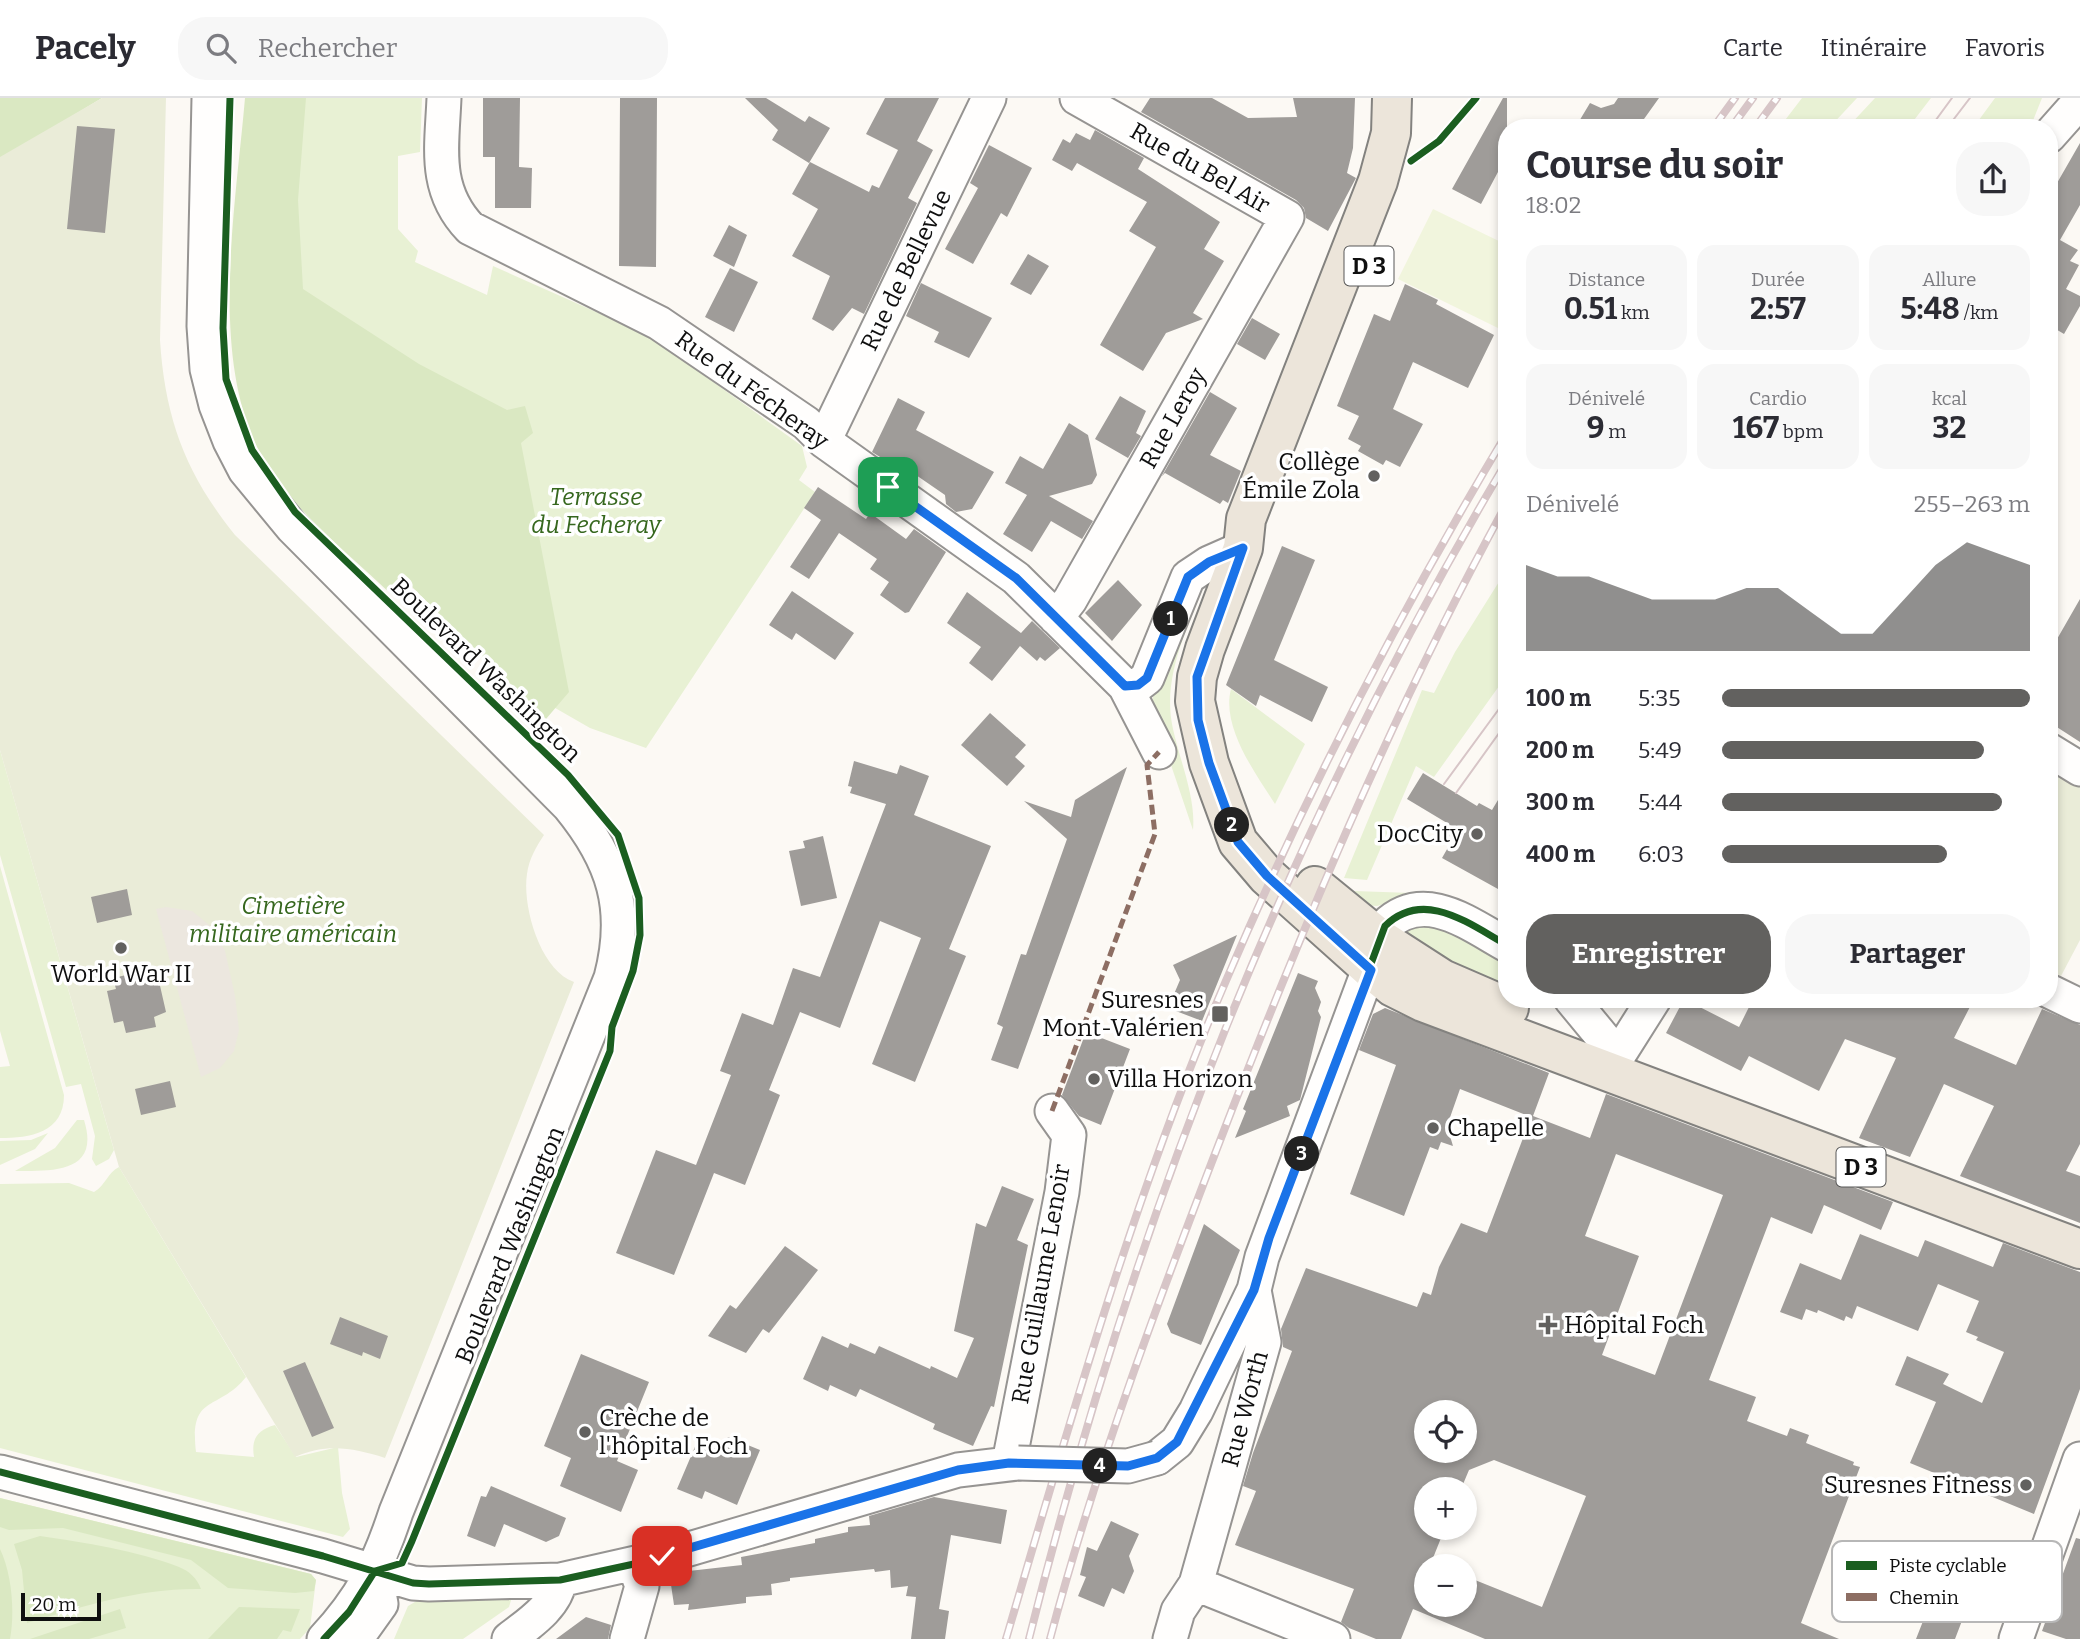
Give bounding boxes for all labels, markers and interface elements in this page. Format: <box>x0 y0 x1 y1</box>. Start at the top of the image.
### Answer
search box <box>178 17 668 80</box>
text: Pacely <box>35 28 136 68</box>
icon: search <box>202 29 240 67</box>
text: Rechercher <box>258 33 397 64</box>
text: Carte <box>1723 34 1783 62</box>
text: Itinéraire <box>1821 34 1927 62</box>
text: Favoris <box>1965 34 2045 62</box>
street label: Rue du Bel Air <box>1125 117 1275 219</box>
text: Course du soir <box>1526 142 1783 188</box>
button: share <box>1956 142 2030 216</box>
street label: Rue de Bellevue <box>855 185 957 355</box>
text: 18:02 <box>1526 191 1581 219</box>
road number: D 3 <box>1344 246 1394 286</box>
text: Distance <box>1568 268 1645 291</box>
text: Durée <box>1751 268 1805 291</box>
text: Allure <box>1922 268 1976 291</box>
text: 0.51 <box>1564 291 1617 327</box>
text: 2:57 <box>1750 291 1806 327</box>
text: 5:48 <box>1900 291 1960 327</box>
text: km <box>1617 301 1650 324</box>
text: /km <box>1960 301 1999 324</box>
street label: Rue du Fécheray <box>670 325 834 455</box>
street label: Rue Leroy <box>1134 363 1212 473</box>
text: Dénivelé <box>1568 387 1645 410</box>
text: Cardio <box>1749 387 1807 410</box>
text: kcal <box>1932 387 1967 410</box>
text: 9 <box>1587 410 1605 446</box>
text: 167 <box>1733 410 1779 446</box>
text: 32 <box>1932 410 1966 446</box>
text: m <box>1605 420 1627 443</box>
text: bpm <box>1779 420 1823 443</box>
place label: Collège Émile Zola <box>1242 448 1360 504</box>
pin <box>858 457 918 517</box>
icon: arrive <box>869 468 907 506</box>
marker: Collège Émile Zola <box>1366 468 1382 484</box>
park label: Terrasse du Fecheray <box>531 483 663 539</box>
text: Dénivelé <box>1526 490 1619 518</box>
text: 255–263 m <box>1914 490 2030 518</box>
street label: Boulevard Washington <box>385 572 587 768</box>
pin: 1 <box>1154 602 1188 636</box>
text: 1 <box>1166 607 1175 630</box>
text: 100 m <box>1526 684 1591 712</box>
text: 5:35 <box>1638 684 1681 712</box>
text: 200 m <box>1526 736 1594 764</box>
text: 5:49 <box>1638 736 1682 764</box>
text: 300 m <box>1526 788 1595 816</box>
text: 5:44 <box>1638 788 1682 816</box>
pin: 2 <box>1214 808 1250 842</box>
text: 2 <box>1226 813 1237 836</box>
place label: DocCity <box>1377 820 1463 848</box>
marker: DocCity <box>1469 826 1485 842</box>
text: 400 m <box>1526 840 1595 868</box>
text: 6:03 <box>1638 840 1684 868</box>
park label: Cimetière militaire américain <box>189 892 397 948</box>
button: Enregistrer <box>1526 914 1771 994</box>
button: Partager <box>1785 914 2030 994</box>
marker: World War II <box>113 940 129 956</box>
place label: World War II <box>51 960 191 988</box>
place label: Suresnes Mont-Valérien <box>1042 986 1204 1042</box>
marker: Suresnes Mont-Valérien <box>1210 1004 1230 1024</box>
place label: Villa Horizon <box>1108 1065 1253 1093</box>
marker: Villa Horizon <box>1086 1071 1102 1087</box>
place label: Chapelle <box>1447 1114 1544 1142</box>
marker: Chapelle <box>1425 1120 1441 1136</box>
street label: Boulevard Washington <box>450 1123 570 1367</box>
pin: 3 <box>1284 1136 1320 1172</box>
text: 3 <box>1296 1142 1307 1165</box>
road number: D 3 <box>1836 1148 1885 1186</box>
street label: Rue Guillaume Lenoir <box>1006 1162 1076 1406</box>
place label: Hôpital Foch <box>1564 1311 1704 1339</box>
marker: Hôpital Foch <box>1538 1315 1558 1335</box>
street label: Rue Worth <box>1216 1348 1274 1470</box>
map controls <box>1414 1400 1477 1617</box>
button: locate <box>1414 1400 1477 1463</box>
place label: Crèche de l'hôpital Foch <box>599 1404 748 1460</box>
marker: Crèche de l'hôpital Foch <box>577 1424 593 1440</box>
pin: 4 <box>1082 1448 1118 1484</box>
text: 4 <box>1094 1454 1105 1477</box>
place label: Suresnes Fitness <box>1824 1471 2012 1499</box>
button: + <box>1414 1477 1477 1540</box>
marker: Suresnes Fitness <box>2018 1477 2034 1493</box>
pin <box>632 1526 692 1586</box>
icon: check <box>643 1537 681 1575</box>
legend <box>1832 1541 2062 1622</box>
button: − <box>1414 1554 1477 1617</box>
text: Piste cyclable <box>1889 1554 2007 1577</box>
text: Chemin <box>1889 1586 1959 1609</box>
scale bar <box>21 1590 102 1622</box>
text: 20 m <box>32 1593 76 1616</box>

